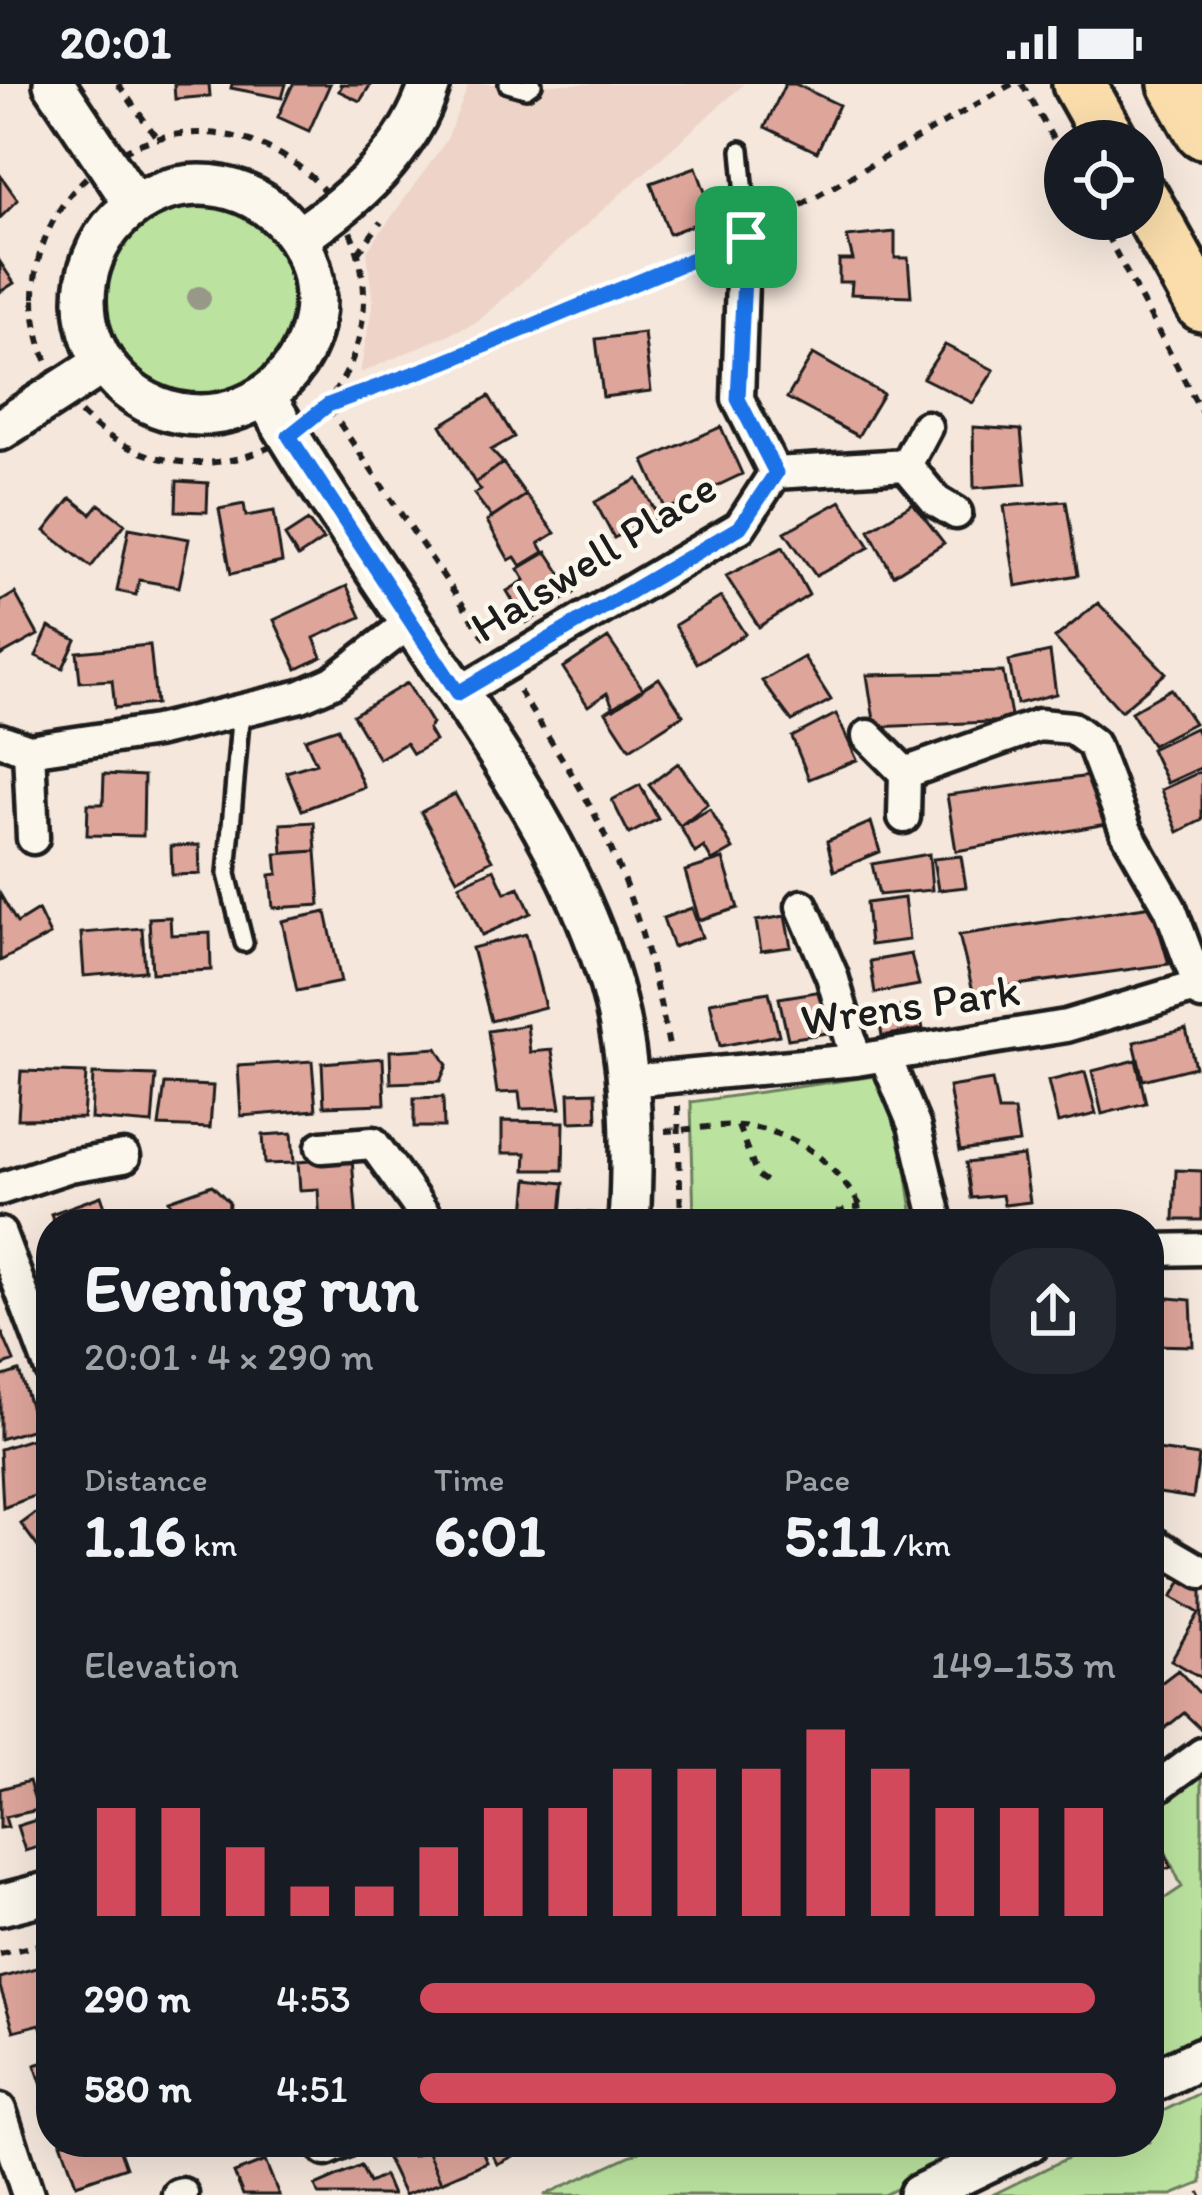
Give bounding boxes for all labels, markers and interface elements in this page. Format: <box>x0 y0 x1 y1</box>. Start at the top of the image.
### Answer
text: 20:01 <box>60 15 171 69</box>
map controls <box>1044 120 1164 240</box>
button: locate <box>1044 120 1164 240</box>
pin <box>695 186 797 288</box>
icon: arrive <box>713 204 779 270</box>
street label: Halswell Place <box>460 459 726 653</box>
street label: Wrens Park <box>797 962 1023 1046</box>
text: Evening run <box>84 1248 419 1328</box>
button: share <box>990 1248 1116 1374</box>
text: 20:01 · 4 × 290 m <box>84 1333 374 1380</box>
text: Distance <box>84 1460 208 1499</box>
text: Time <box>434 1460 504 1499</box>
text: Pace <box>784 1460 850 1499</box>
text: 1.16 <box>84 1499 186 1571</box>
text: 6:01 <box>434 1499 545 1571</box>
text: 5:11 <box>784 1499 886 1571</box>
text: km <box>186 1525 237 1564</box>
text: /km <box>886 1525 951 1564</box>
text: Elevation <box>84 1641 239 1688</box>
text: 149–153 m <box>931 1641 1116 1688</box>
text: 290 m <box>84 1975 191 2022</box>
text: 4:53 <box>276 1975 351 2022</box>
text: 580 m <box>84 2065 191 2112</box>
text: 4:51 <box>276 2065 348 2112</box>

